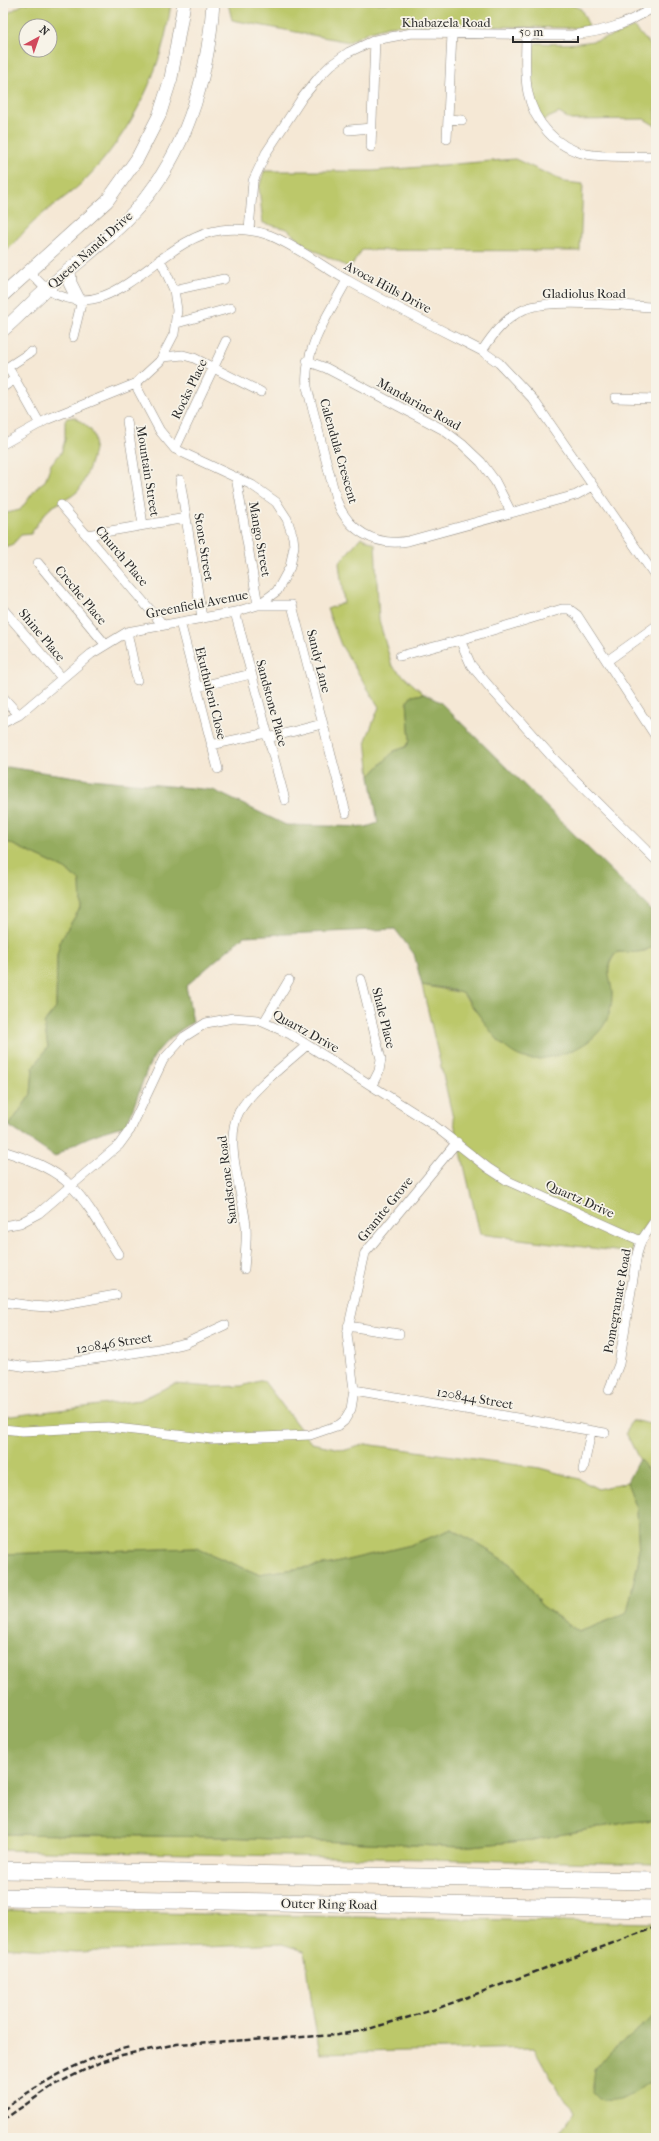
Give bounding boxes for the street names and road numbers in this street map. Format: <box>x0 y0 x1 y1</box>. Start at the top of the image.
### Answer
street label: Khabazela Road <box>401 15 491 30</box>
street label: Queen Nandi Drive <box>44 208 136 292</box>
street label: Avoca Hills Drive <box>341 257 434 316</box>
street label: Gladiolus Road <box>542 286 627 301</box>
street label: Rocks Place <box>168 356 210 422</box>
street label: Mandarine Road <box>374 375 464 434</box>
street label: Calendula Crescent <box>317 397 361 506</box>
street label: Mountain Street <box>133 424 163 518</box>
street label: Mango Street <box>246 500 274 578</box>
street label: Stone Street <box>191 512 217 583</box>
street label: Church Place <box>92 523 152 590</box>
street label: Creche Place <box>52 562 110 628</box>
street label: Greenfield Avenue <box>145 587 250 621</box>
street label: Shine Place <box>16 606 69 665</box>
street label: Sandy Lane <box>304 628 334 695</box>
street label: Ekuthuleni Close <box>192 645 230 742</box>
street label: Sandstone Place <box>253 658 291 749</box>
street label: Shale Place <box>369 986 399 1051</box>
street label: Quartz Drive <box>270 1007 342 1056</box>
street label: Sandstone Road <box>214 1134 240 1225</box>
street label: Granite Grove <box>354 1173 416 1245</box>
street label: Quartz Drive <box>543 1177 617 1221</box>
street label: Pomegranate Road <box>600 1247 634 1355</box>
street label: 120846 Street <box>75 1330 153 1356</box>
street label: 120844 Street <box>436 1384 515 1412</box>
street label: Outer Ring Road <box>281 1896 378 1912</box>

